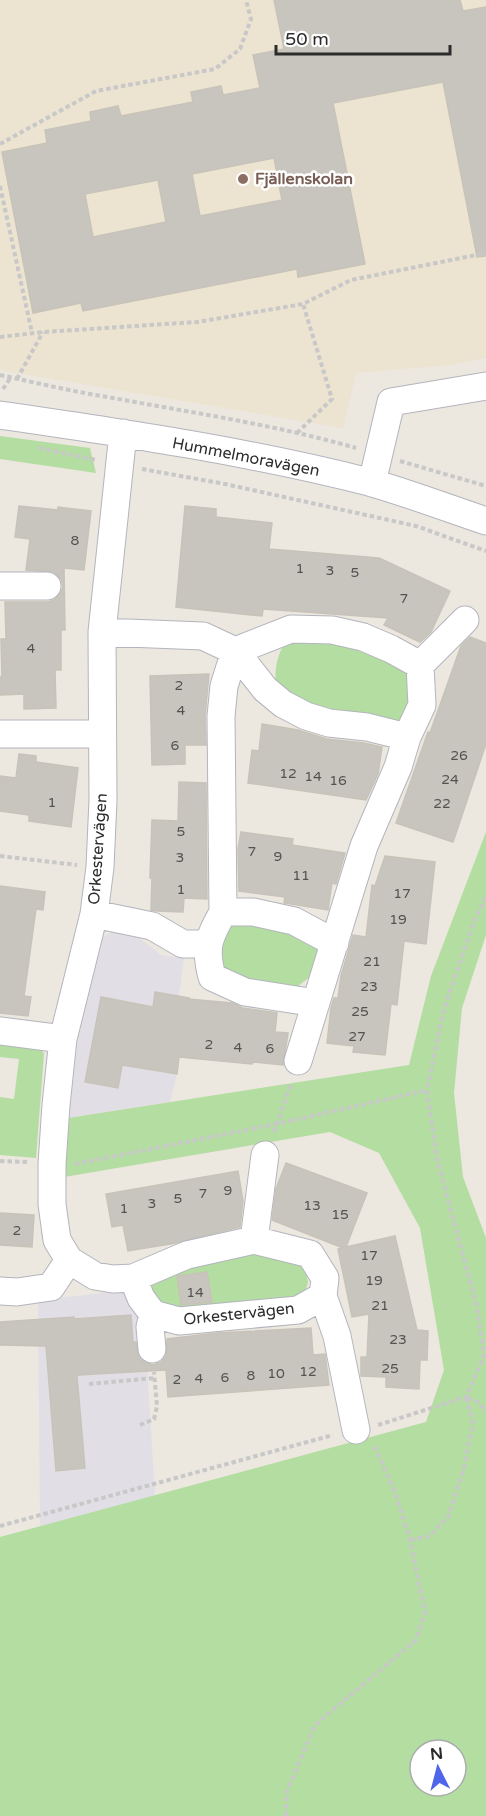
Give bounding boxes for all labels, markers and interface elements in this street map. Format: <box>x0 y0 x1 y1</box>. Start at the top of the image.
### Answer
scale bar <box>276 18 450 56</box>
text: 50 m <box>285 28 329 50</box>
place label: Fjällenskolan <box>255 169 353 189</box>
marker: Fjällenskolan <box>236 172 250 186</box>
street label: Hummelmoravägen <box>171 433 321 481</box>
house number: 8 <box>71 532 80 549</box>
house number: 1 <box>296 560 304 577</box>
house number: 3 <box>326 562 334 579</box>
house number: 5 <box>351 564 359 581</box>
house number: 7 <box>400 590 408 607</box>
house number: 4 <box>27 640 36 657</box>
house number: 2 <box>175 677 183 694</box>
house number: 4 <box>177 702 186 719</box>
house number: 6 <box>171 737 180 754</box>
house number: 26 <box>450 747 468 764</box>
house number: 12 <box>279 765 297 782</box>
house number: 14 <box>304 768 322 785</box>
house number: 24 <box>441 771 459 788</box>
house number: 16 <box>329 772 347 789</box>
street label: Orkestervägen <box>84 793 112 905</box>
house number: 1 <box>48 794 56 811</box>
house number: 22 <box>433 795 451 812</box>
house number: 5 <box>177 823 185 840</box>
house number: 7 <box>248 843 256 860</box>
house number: 9 <box>274 848 282 865</box>
house number: 3 <box>176 849 184 866</box>
house number: 11 <box>292 867 310 884</box>
house number: 1 <box>177 881 185 898</box>
house number: 17 <box>393 885 411 902</box>
house number: 19 <box>389 911 407 928</box>
house number: 21 <box>363 953 381 970</box>
house number: 23 <box>360 978 378 995</box>
house number: 25 <box>351 1003 369 1020</box>
house number: 27 <box>348 1028 366 1045</box>
house number: 2 <box>205 1036 213 1053</box>
house number: 4 <box>234 1039 243 1056</box>
house number: 6 <box>266 1040 275 1057</box>
house number: 9 <box>224 1182 232 1199</box>
house number: 7 <box>199 1185 207 1202</box>
house number: 5 <box>174 1190 182 1207</box>
house number: 3 <box>148 1195 156 1212</box>
house number: 13 <box>303 1197 321 1214</box>
house number: 1 <box>120 1200 128 1217</box>
house number: 15 <box>331 1206 349 1223</box>
house number: 2 <box>13 1222 21 1239</box>
house number: 17 <box>360 1247 378 1264</box>
house number: 19 <box>365 1272 383 1289</box>
house number: 14 <box>186 1284 204 1301</box>
house number: 21 <box>371 1297 389 1314</box>
street label: Orkestervägen <box>182 1298 296 1330</box>
house number: 23 <box>389 1331 407 1348</box>
house number: 25 <box>381 1360 399 1377</box>
house number: 12 <box>299 1363 317 1380</box>
house number: 10 <box>267 1365 285 1382</box>
house number: 8 <box>247 1367 256 1384</box>
house number: 6 <box>221 1369 230 1386</box>
house number: 4 <box>195 1370 204 1387</box>
house number: 2 <box>173 1371 181 1388</box>
north arrow <box>408 1738 468 1798</box>
text: N <box>429 1743 444 1765</box>

